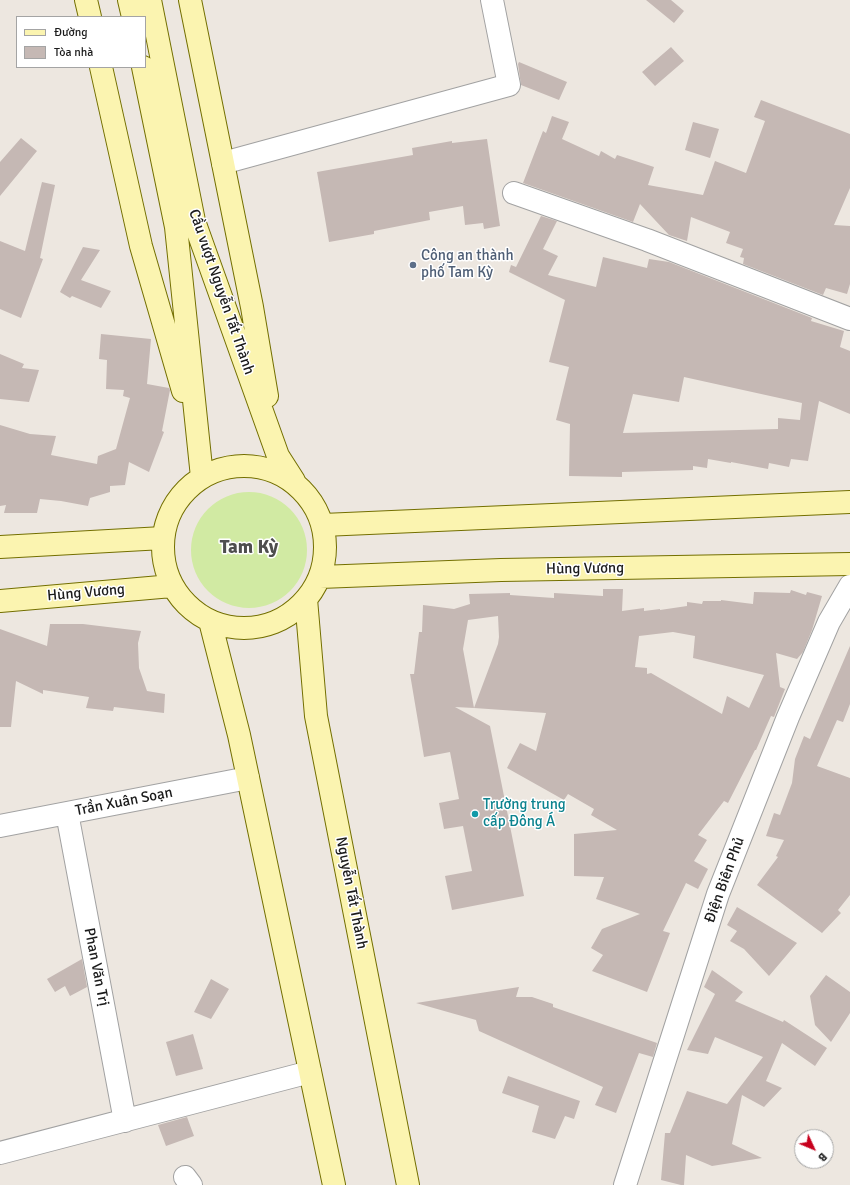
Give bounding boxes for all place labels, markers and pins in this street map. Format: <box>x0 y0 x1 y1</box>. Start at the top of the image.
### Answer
place label: Công an thành phố Tam Kỳ <box>421 247 514 282</box>
marker: Công an thành phố Tam Kỳ <box>408 260 418 270</box>
place label: Trường trung cấp Đông Á <box>483 796 566 831</box>
marker: Trường trung cấp Đông Á <box>470 809 480 819</box>

